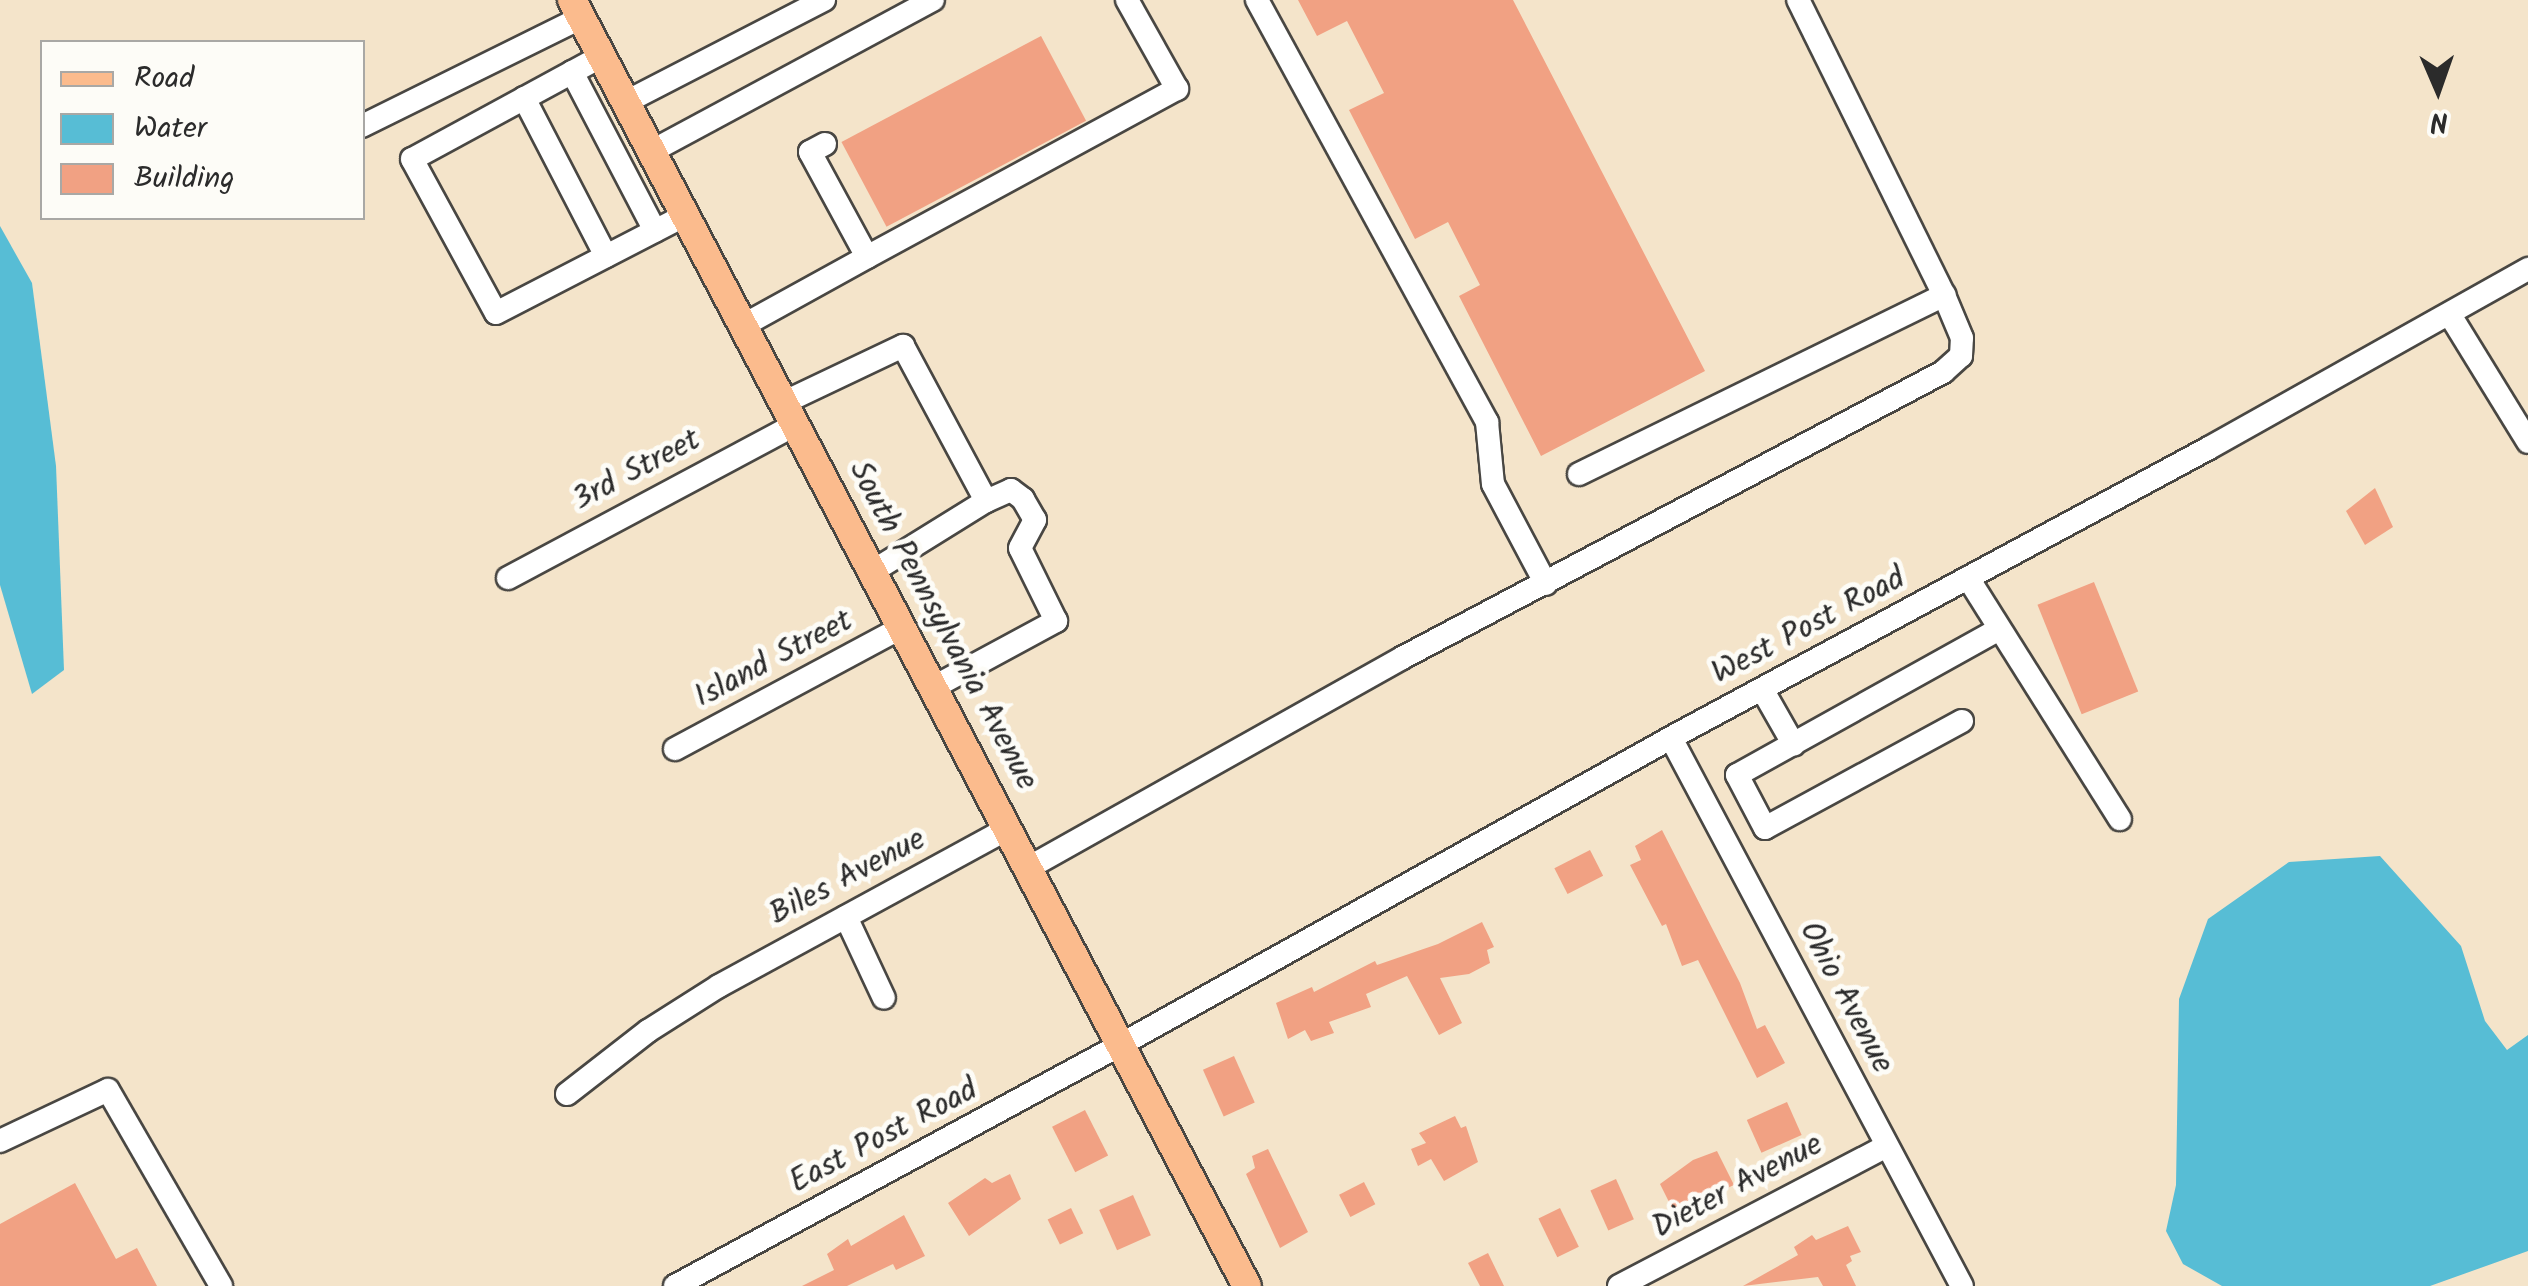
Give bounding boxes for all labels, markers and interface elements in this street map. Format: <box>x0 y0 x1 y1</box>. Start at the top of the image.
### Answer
legend <box>40 40 365 220</box>
north arrow <box>2388 40 2488 140</box>
text: Road <box>134 55 194 103</box>
text: N <box>2429 98 2449 143</box>
text: Water <box>134 105 207 153</box>
text: Building <box>134 155 234 203</box>
street label: 3rd Street <box>567 421 707 521</box>
street label: South Pennsylvania Avenue <box>839 455 1045 797</box>
street label: West Post Road <box>1706 560 1912 694</box>
street label: Island Street <box>688 602 860 718</box>
street label: Biles Avenue <box>764 821 932 935</box>
street label: Ohio Avenue <box>1789 916 1901 1080</box>
street label: East Post Road <box>783 1071 985 1203</box>
street label: Dieter Avenue <box>1646 1126 1830 1248</box>

